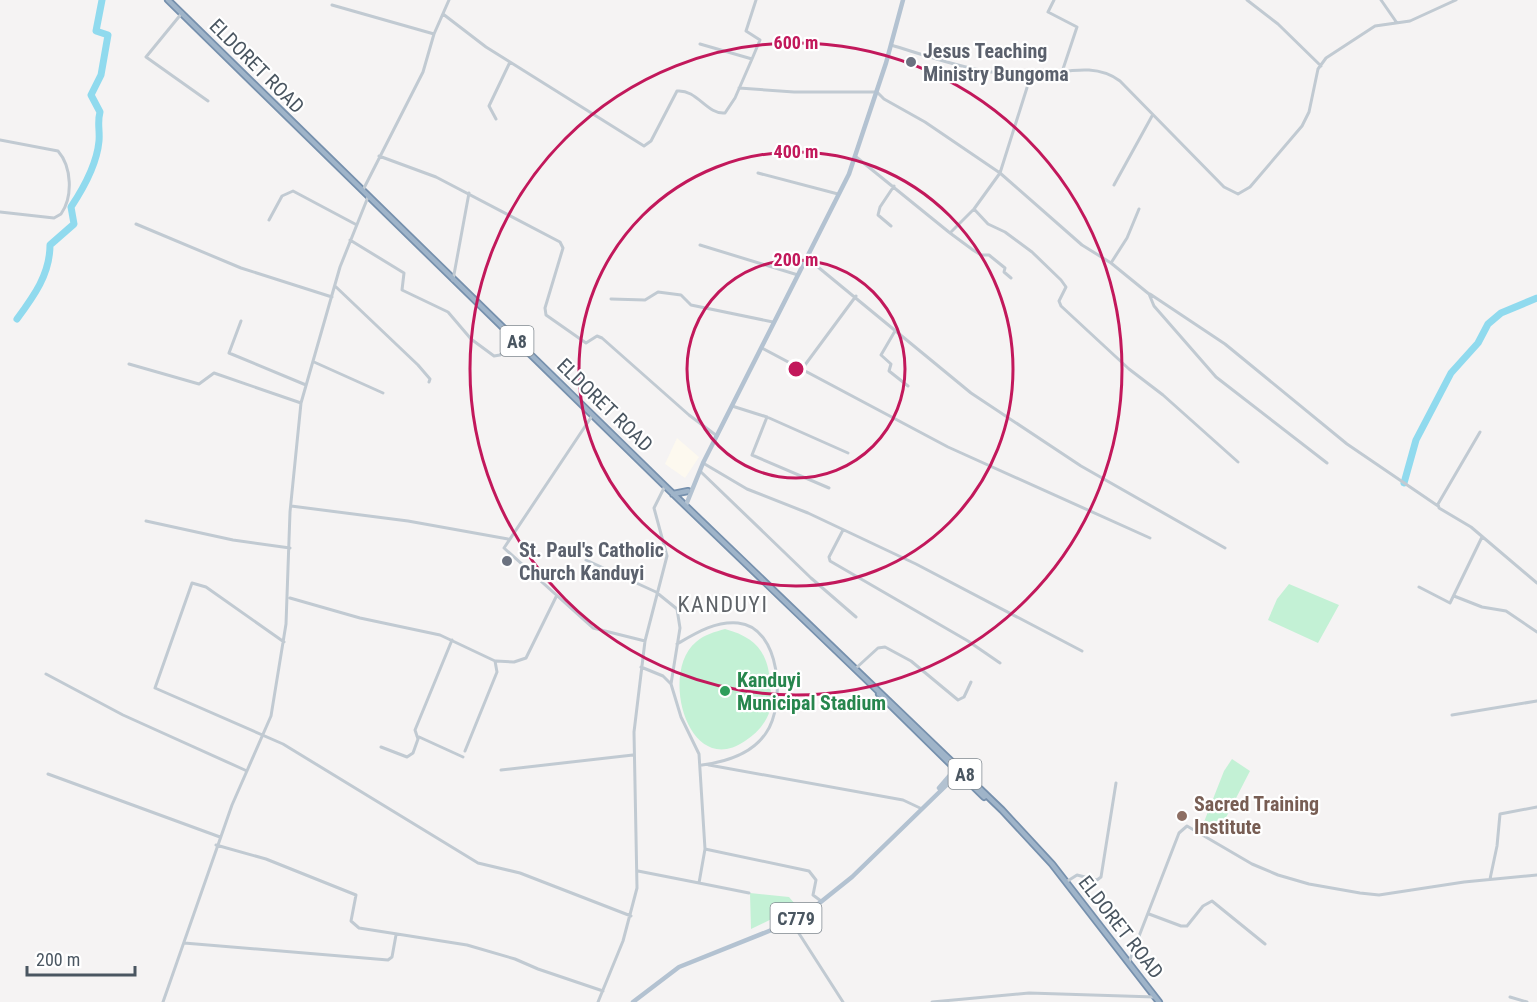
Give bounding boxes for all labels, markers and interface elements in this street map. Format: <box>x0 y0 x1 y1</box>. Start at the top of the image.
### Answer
street label: ELDORET ROAD <box>205 14 309 118</box>
text: 600 m <box>774 32 818 53</box>
place label: Jesus Teaching Ministry Bungoma <box>923 39 1069 86</box>
marker: Jesus Teaching Ministry Bungoma <box>904 55 918 69</box>
text: 400 m <box>774 141 818 162</box>
text: 200 m <box>774 249 818 270</box>
road number: A8 <box>500 326 534 356</box>
street label: ELDORET ROAD <box>552 353 658 457</box>
centre of rings <box>786 359 806 379</box>
place label: St. Paul's Catholic Church Kanduyi <box>519 538 664 585</box>
marker: St. Paul's Catholic Church Kanduyi <box>500 554 514 568</box>
district label: KANDUYI <box>678 592 768 617</box>
place label: Kanduyi Municipal Stadium <box>737 668 886 715</box>
marker: Kanduyi Municipal Stadium <box>718 684 732 698</box>
road number: A8 <box>948 759 982 789</box>
place label: Sacred Training Institute <box>1194 792 1319 839</box>
marker: Sacred Training Institute <box>1175 809 1189 823</box>
street label: ELDORET ROAD <box>1073 871 1169 983</box>
road number: C779 <box>770 903 822 933</box>
scale bar <box>27 939 135 977</box>
text: 200 m <box>36 949 80 970</box>

